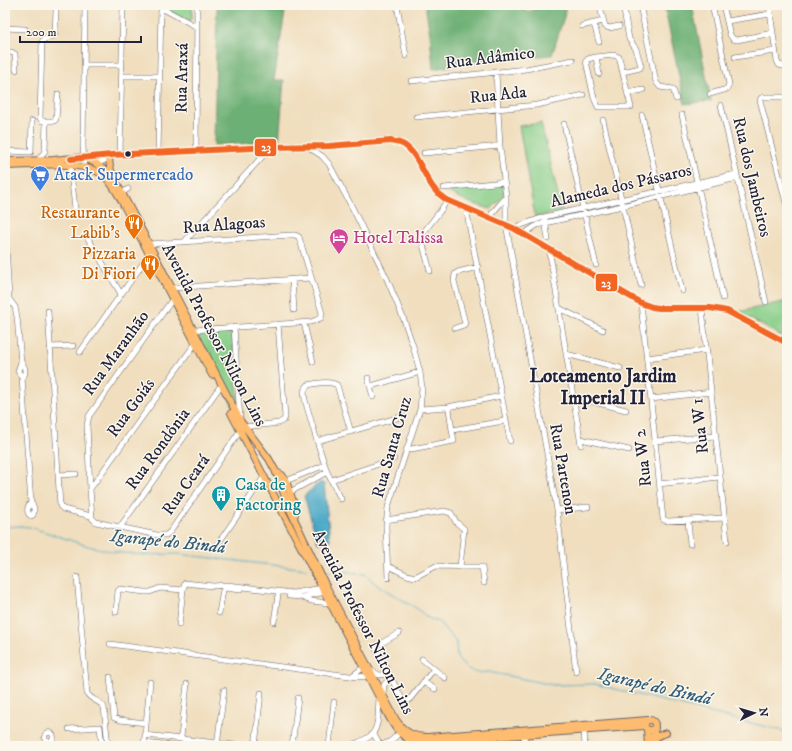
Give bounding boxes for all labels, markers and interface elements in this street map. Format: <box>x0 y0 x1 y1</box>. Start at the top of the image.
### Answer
scale bar <box>20 18 141 44</box>
text: 200 m <box>26 25 56 40</box>
street label: Rua Araxá <box>170 42 194 113</box>
street label: Rua Adâmico <box>444 42 536 74</box>
street label: Rua Ada <box>469 81 528 109</box>
street label: Rua dos Jambeiros <box>728 115 777 239</box>
line badge: 23 <box>254 138 277 157</box>
text: 23 <box>261 141 271 155</box>
unlabelled marker <box>123 149 133 159</box>
street label: Alameda dos Pássaros <box>548 159 694 213</box>
supermarket icon: Atack Supermercado <box>29 164 51 192</box>
place label: Atack Supermercado <box>54 164 193 186</box>
place label: Restaurante Labib's <box>40 202 120 244</box>
street label: Rua Alagoas <box>182 211 266 239</box>
restaurant icon: Restaurante Labib's <box>123 212 145 240</box>
hotel icon: Hotel Talissa <box>328 227 350 255</box>
place label: Hotel Talissa <box>353 227 444 249</box>
street label: Avenida Professor Nilton Lins <box>156 240 272 431</box>
place label: Pizzaria Di Fiori <box>82 243 137 285</box>
restaurant icon: Pizzaria Di Fiori <box>139 253 161 281</box>
line badge: 23 <box>595 273 618 292</box>
text: 23 <box>601 277 611 291</box>
street label: Rua Maranhão <box>78 306 154 400</box>
district label: Loteamento Jardim Imperial II <box>529 365 677 410</box>
street label: Rua Goiás <box>102 374 160 442</box>
street label: Rua Santa Cruz <box>367 393 417 500</box>
street label: Rua W 1 <box>686 397 714 455</box>
street label: Rua Rondônia <box>121 403 196 494</box>
street label: Rua Partenon <box>544 422 582 516</box>
street label: Rua W 2 <box>629 427 657 488</box>
street label: Rua Ceará <box>157 450 215 520</box>
place label: Casa de Factoring <box>235 474 302 516</box>
building icon: Casa de Factoring <box>210 484 232 512</box>
water label: Igarapé do Bindá <box>108 525 229 559</box>
street label: Avenida Professor Nilton Lins <box>307 526 419 718</box>
water label: Igarapé do Bindá <box>595 663 716 711</box>
north arrow <box>734 693 774 733</box>
text: N <box>756 707 770 717</box>

